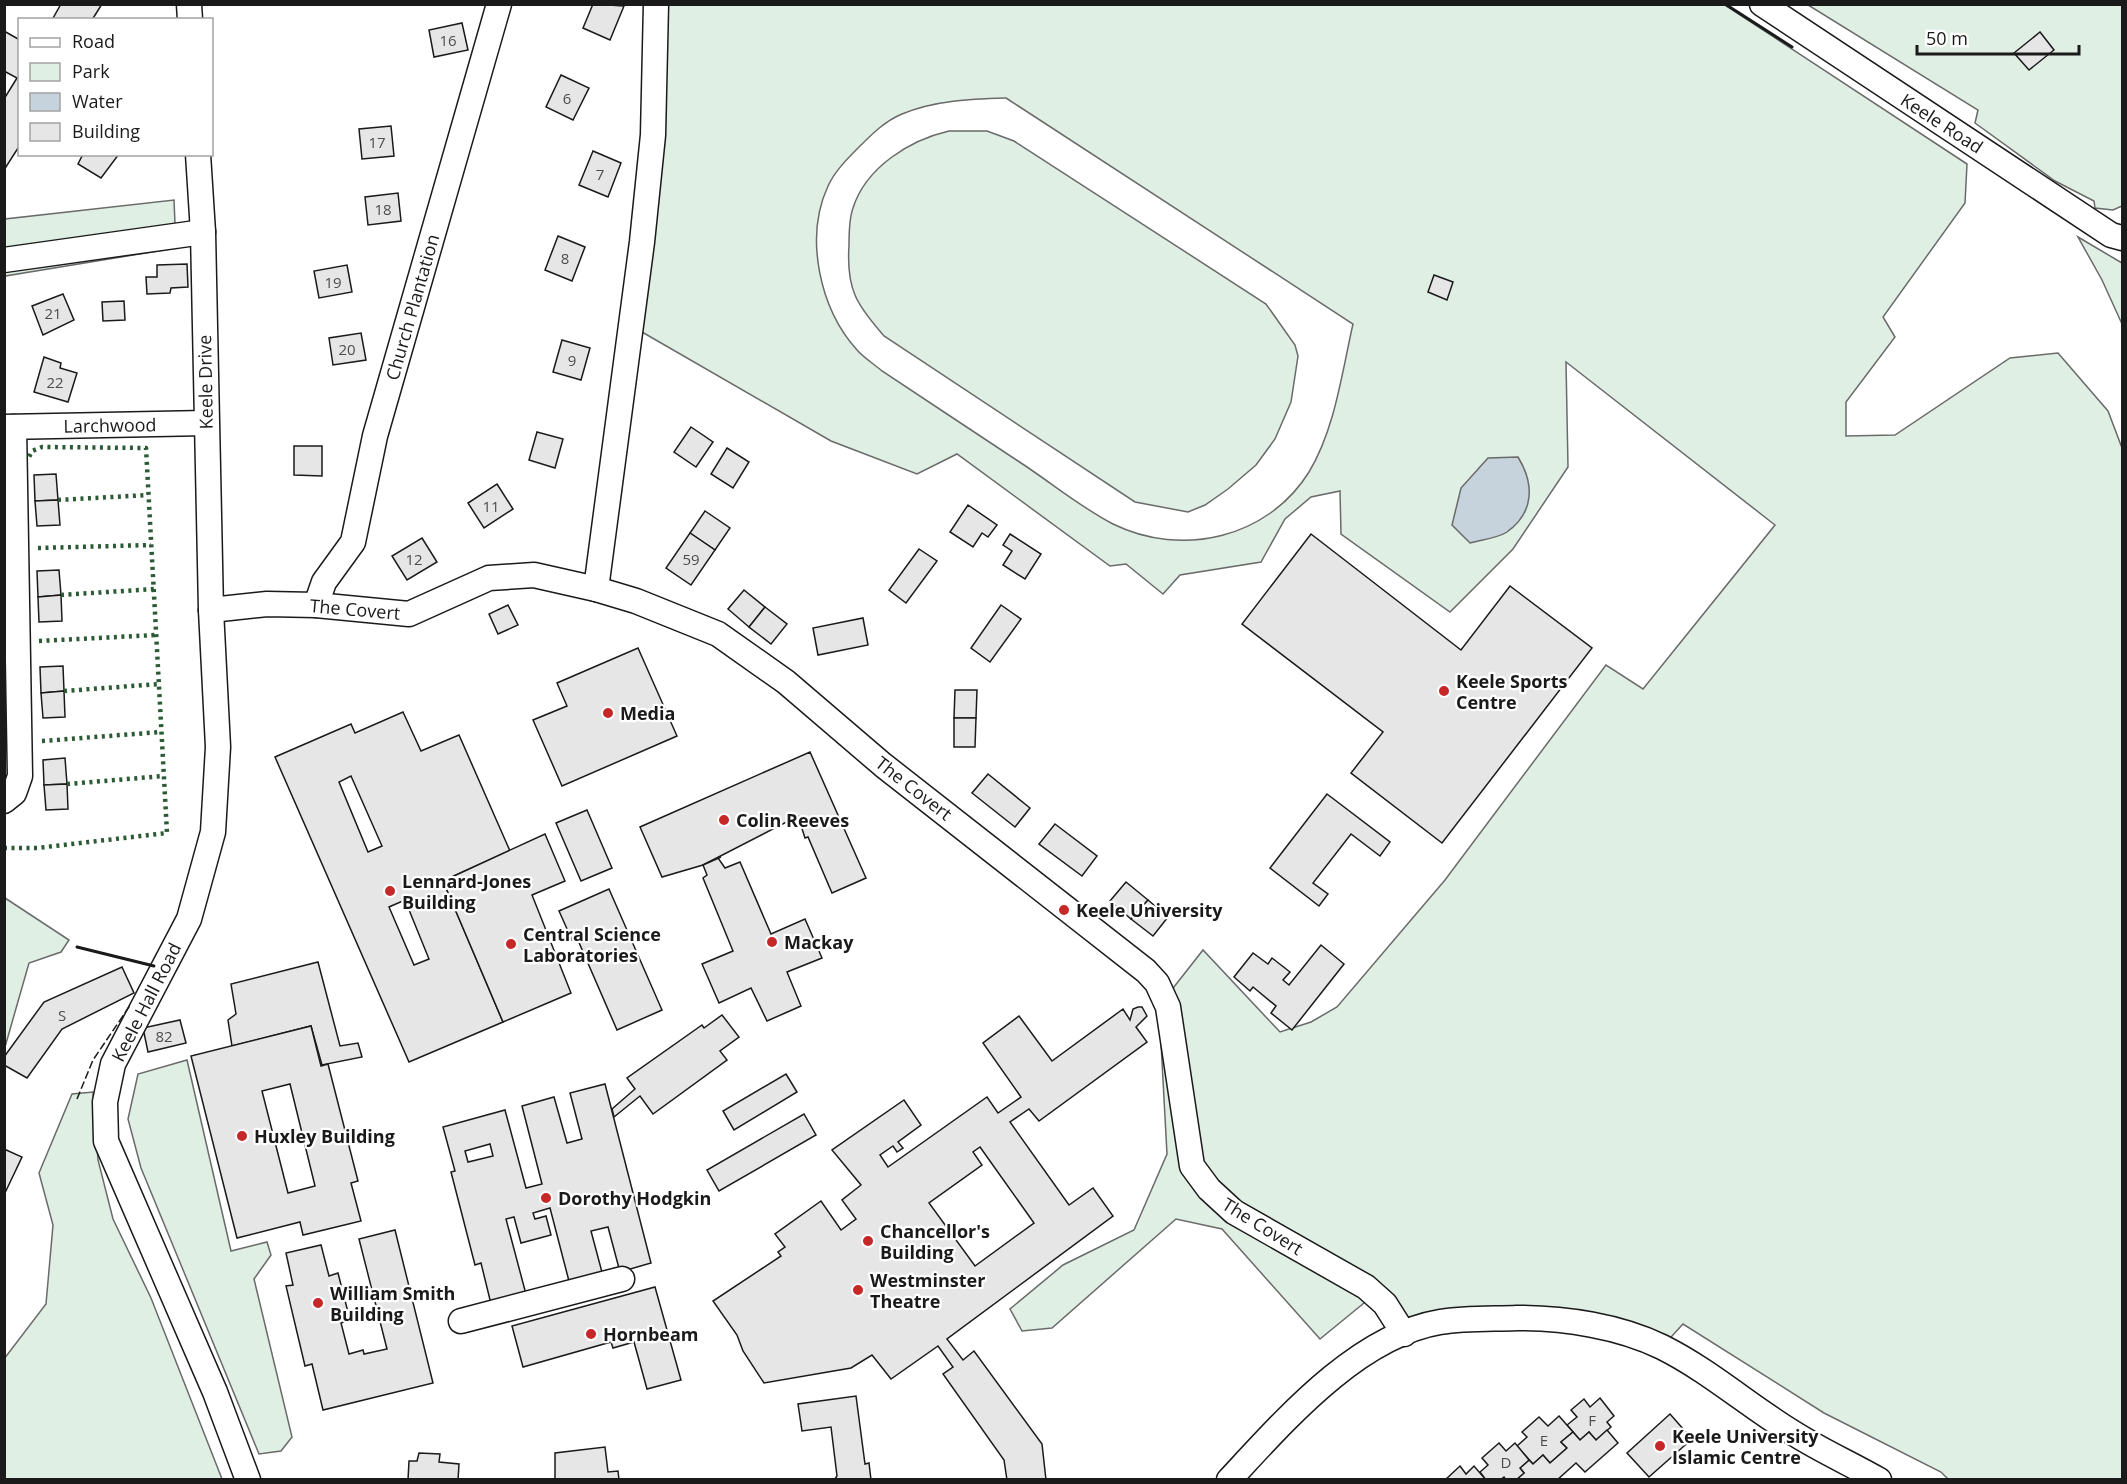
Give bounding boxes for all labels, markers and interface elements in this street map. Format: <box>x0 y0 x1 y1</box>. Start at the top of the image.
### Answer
legend <box>18 18 213 156</box>
scale bar <box>1917 18 2079 56</box>
text: 50 m <box>1926 26 1968 50</box>
text: Road <box>72 29 115 53</box>
house number: 16 <box>439 30 457 50</box>
text: Park <box>72 59 110 83</box>
street label: Keele Road <box>1896 87 1988 159</box>
house number: 6 <box>563 88 571 108</box>
text: Water <box>72 89 123 113</box>
text: Building <box>72 119 140 143</box>
house number: 17 <box>368 132 386 152</box>
house number: 7 <box>596 164 604 184</box>
house number: 18 <box>374 199 392 219</box>
street label: Church Plantation <box>380 231 444 383</box>
house number: 8 <box>561 248 569 268</box>
house number: 19 <box>324 272 342 292</box>
house number: 21 <box>44 303 62 323</box>
street label: Keele Drive <box>192 334 218 430</box>
house number: 20 <box>338 339 356 359</box>
house number: 9 <box>568 350 576 370</box>
house number: 22 <box>46 372 64 392</box>
street label: Larchwood <box>63 412 157 438</box>
house number: 11 <box>482 496 500 516</box>
house number: 12 <box>405 549 423 569</box>
house number: 59 <box>682 549 700 569</box>
street label: The Covert <box>309 593 401 625</box>
place label: Keele Sports Centre <box>1456 669 1567 714</box>
marker: Keele Sports Centre <box>1437 684 1451 698</box>
place label: Media <box>620 701 675 725</box>
marker: Media <box>601 706 615 720</box>
street label: The Covert <box>871 751 957 825</box>
place label: Colin Reeves <box>736 808 849 832</box>
marker: Colin Reeves <box>717 813 731 827</box>
place label: Lennard-Jones Building <box>402 869 531 914</box>
marker: Lennard-Jones Building <box>383 884 397 898</box>
place label: Keele University <box>1076 898 1223 922</box>
marker: Keele University <box>1057 903 1071 917</box>
place label: Central Science Laboratories <box>523 922 661 967</box>
place label: Mackay <box>784 930 854 954</box>
marker: Mackay <box>765 935 779 949</box>
marker: Central Science Laboratories <box>504 937 518 951</box>
street label: Keele Hall Road <box>106 938 186 1066</box>
house number: S <box>58 1005 66 1025</box>
house number: 82 <box>155 1026 173 1046</box>
place label: Huxley Building <box>254 1124 395 1148</box>
marker: Huxley Building <box>235 1129 249 1143</box>
place label: Dorothy Hodgkin <box>558 1186 711 1210</box>
marker: Dorothy Hodgkin <box>539 1191 553 1205</box>
street label: The Covert <box>1218 1192 1308 1260</box>
place label: Chancellor's Building <box>880 1219 990 1264</box>
marker: Chancellor's Building <box>861 1234 875 1248</box>
place label: Westminster Theatre <box>870 1268 985 1313</box>
place label: William Smith Building <box>330 1281 455 1326</box>
marker: Westminster Theatre <box>851 1283 865 1297</box>
marker: William Smith Building <box>311 1296 325 1310</box>
place label: Hornbeam <box>603 1322 699 1346</box>
marker: Hornbeam <box>584 1327 598 1341</box>
house number: F <box>1588 1410 1596 1430</box>
place label: Keele University Islamic Centre <box>1672 1424 1819 1469</box>
house number: E <box>1540 1430 1548 1450</box>
marker: Keele University Islamic Centre <box>1653 1439 1667 1453</box>
house number: D <box>1501 1452 1511 1472</box>

